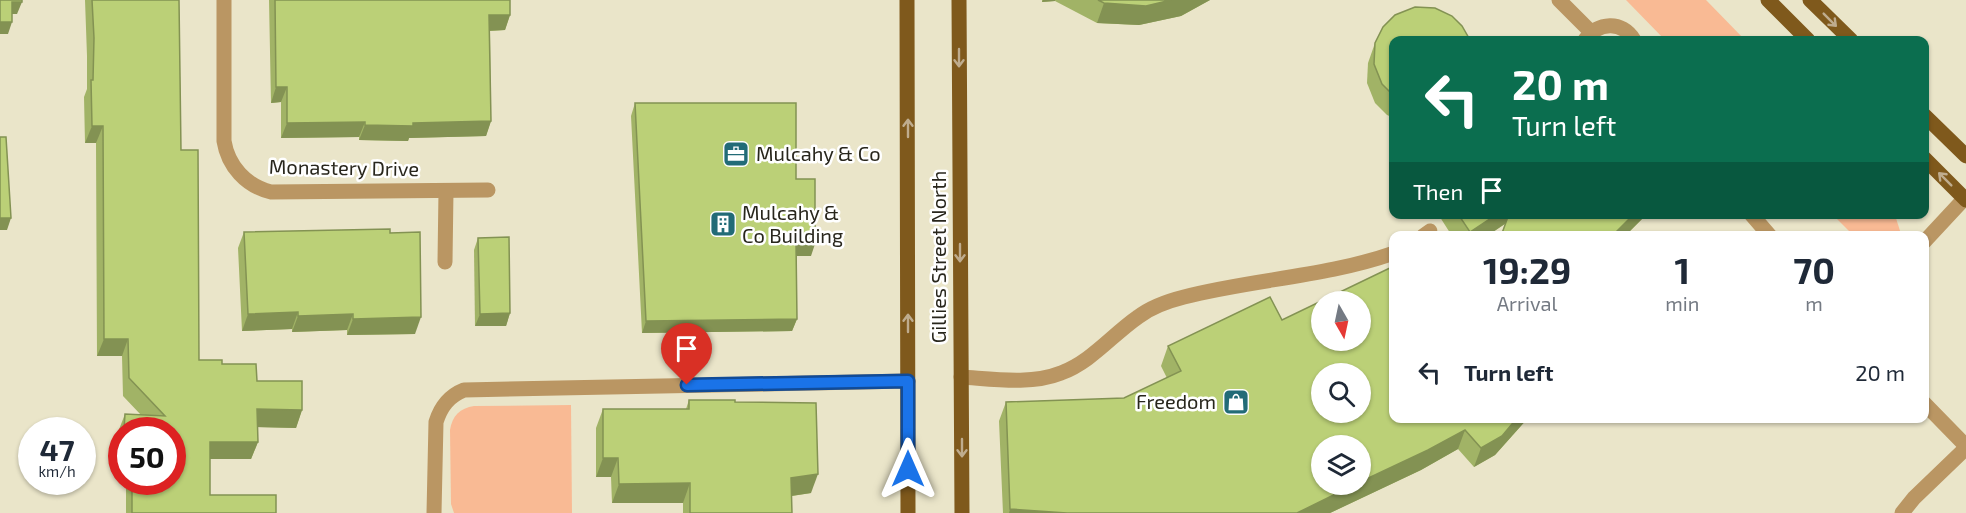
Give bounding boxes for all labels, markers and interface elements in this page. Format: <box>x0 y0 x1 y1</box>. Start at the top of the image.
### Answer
one-way arrow <box>1823 13 1838 28</box>
one-way arrow <box>953 48 965 68</box>
text: 20 m <box>1512 58 1609 108</box>
icon: left <box>1413 60 1491 138</box>
text: Turn left <box>1512 109 1616 141</box>
one-way arrow <box>902 118 914 138</box>
office icon: Mulcahy & Co <box>721 139 751 169</box>
place label: Mulcahy & Co <box>756 141 881 165</box>
street label: Monastery Drive <box>269 154 419 180</box>
street label: Gillies Street North <box>926 171 950 343</box>
one-way arrow <box>1938 172 1953 187</box>
icon: arrive <box>1475 174 1508 207</box>
text: Then <box>1413 178 1463 204</box>
place label: Mulcahy & Co Building <box>742 200 843 247</box>
building icon: Mulcahy & Co Building <box>708 209 738 239</box>
one-way arrow <box>954 243 966 263</box>
text: 19:29 <box>1483 248 1571 291</box>
text: 1 <box>1674 248 1690 291</box>
text: 70 <box>1793 248 1835 291</box>
north arrow <box>1311 291 1371 351</box>
map controls <box>1311 291 1371 495</box>
text: Arrival <box>1497 291 1558 315</box>
text: min <box>1665 291 1699 315</box>
text: m <box>1805 291 1823 315</box>
one-way arrow <box>902 313 914 333</box>
pin <box>661 323 712 385</box>
icon: arrive <box>670 332 703 365</box>
icon: left <box>1413 356 1446 389</box>
text: Turn left <box>1464 359 1553 385</box>
text: 20 m <box>1855 359 1905 385</box>
button: search <box>1311 363 1371 423</box>
shop icon: Freedom <box>1221 387 1251 417</box>
place label: Freedom <box>1136 389 1216 413</box>
speed limit sign: 50 <box>108 417 186 495</box>
text: 47 <box>40 431 74 467</box>
button: layers <box>1311 435 1371 495</box>
position arrow <box>876 437 940 501</box>
one-way arrow <box>956 438 968 458</box>
text: km/h <box>38 462 76 480</box>

